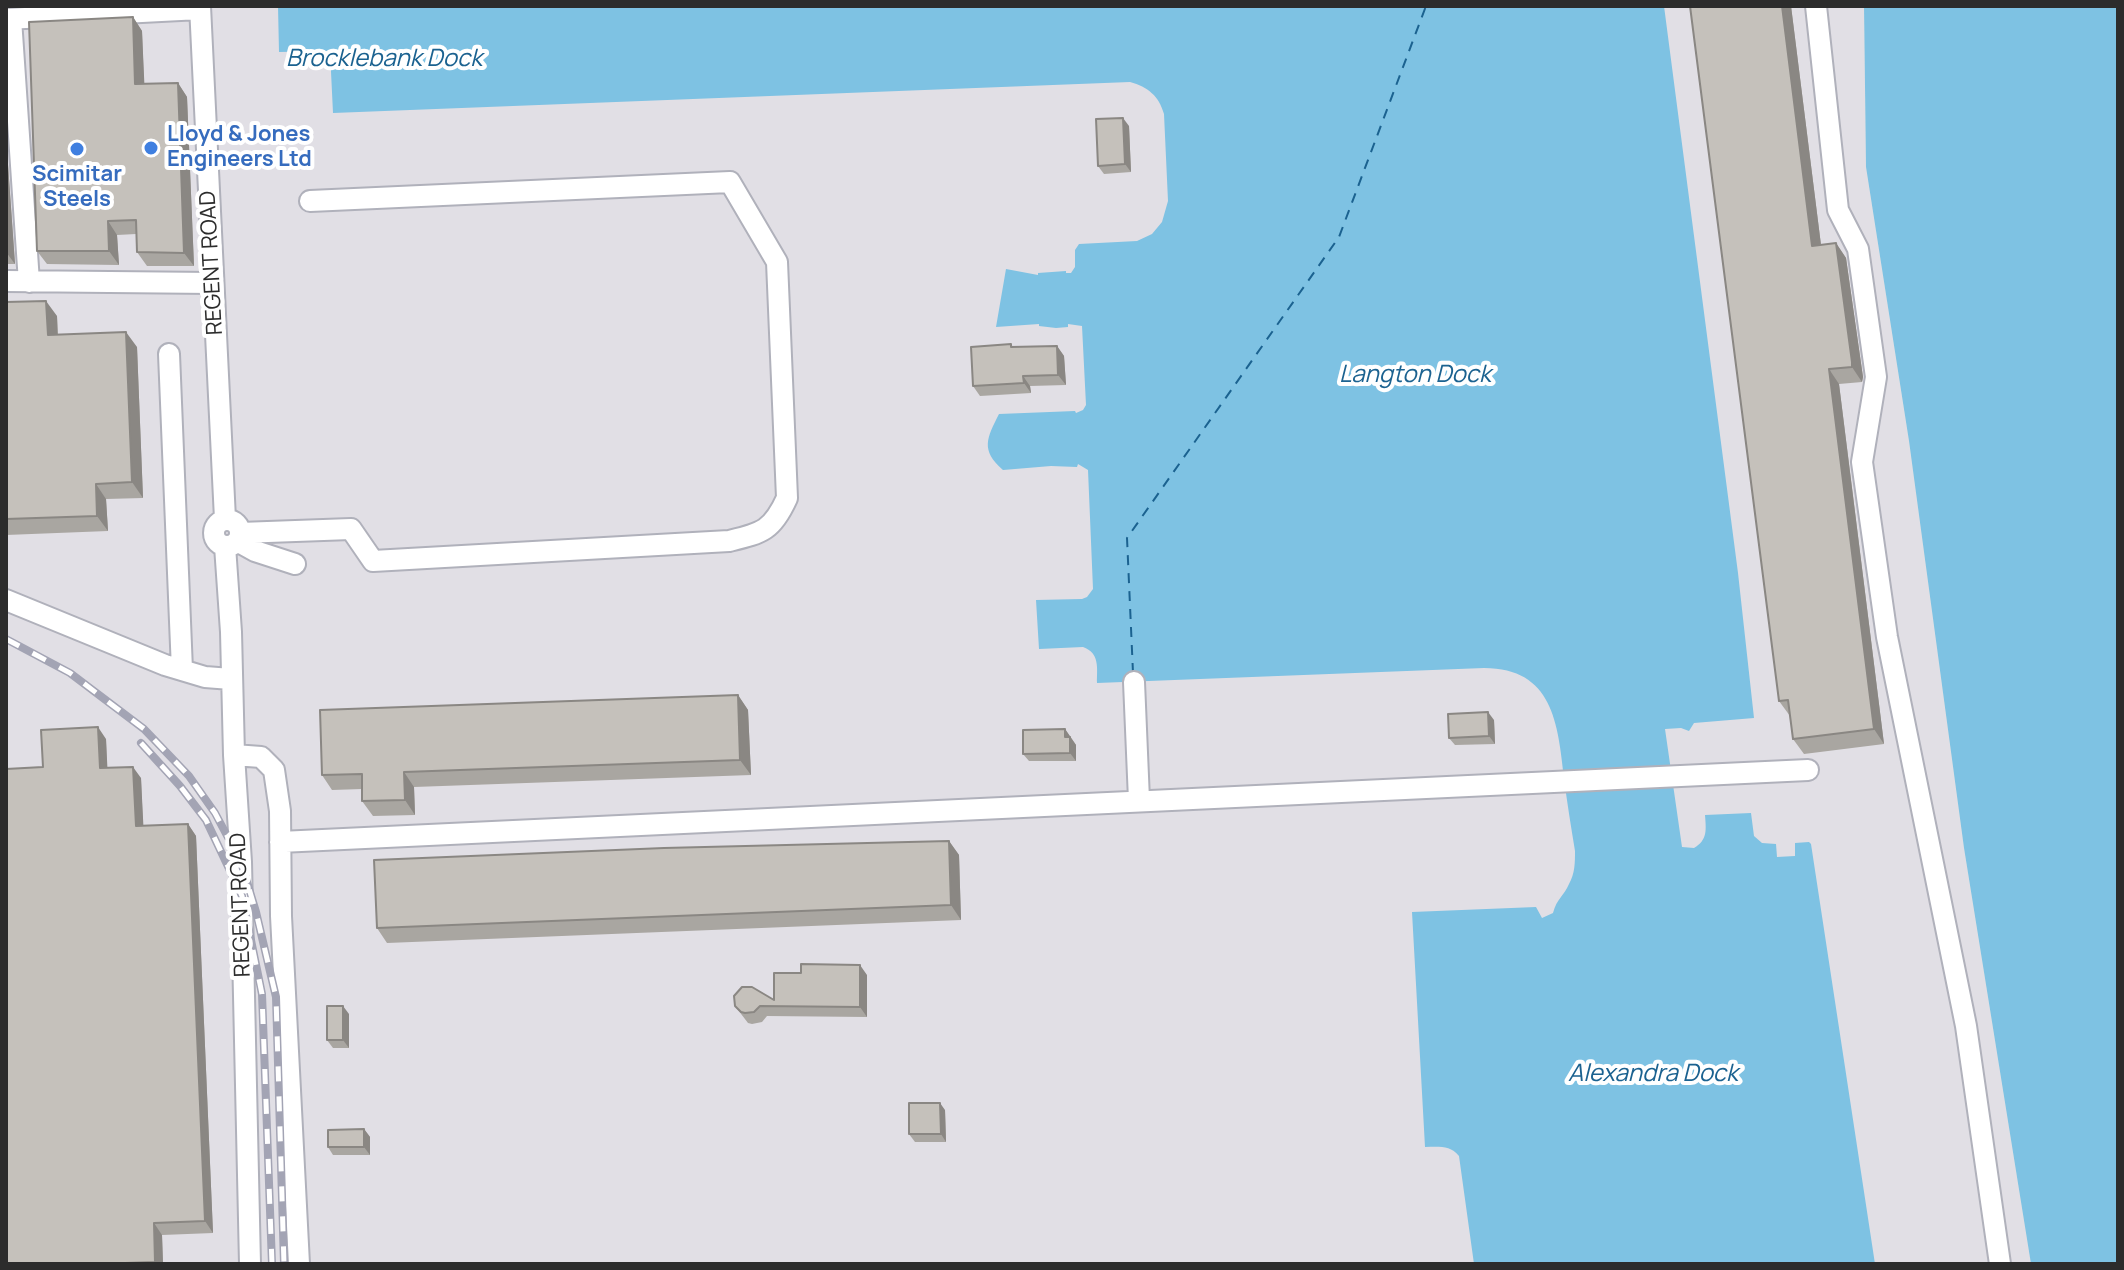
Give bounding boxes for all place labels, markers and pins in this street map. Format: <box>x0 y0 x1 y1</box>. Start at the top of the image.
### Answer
place label: Lloyd & Jones Engineers Ltd <box>167 122 312 174</box>
marker: Lloyd & Jones Engineers Ltd <box>142 139 160 157</box>
marker: Scimitar Steels <box>68 140 86 158</box>
place label: Scimitar Steels <box>32 162 122 214</box>

